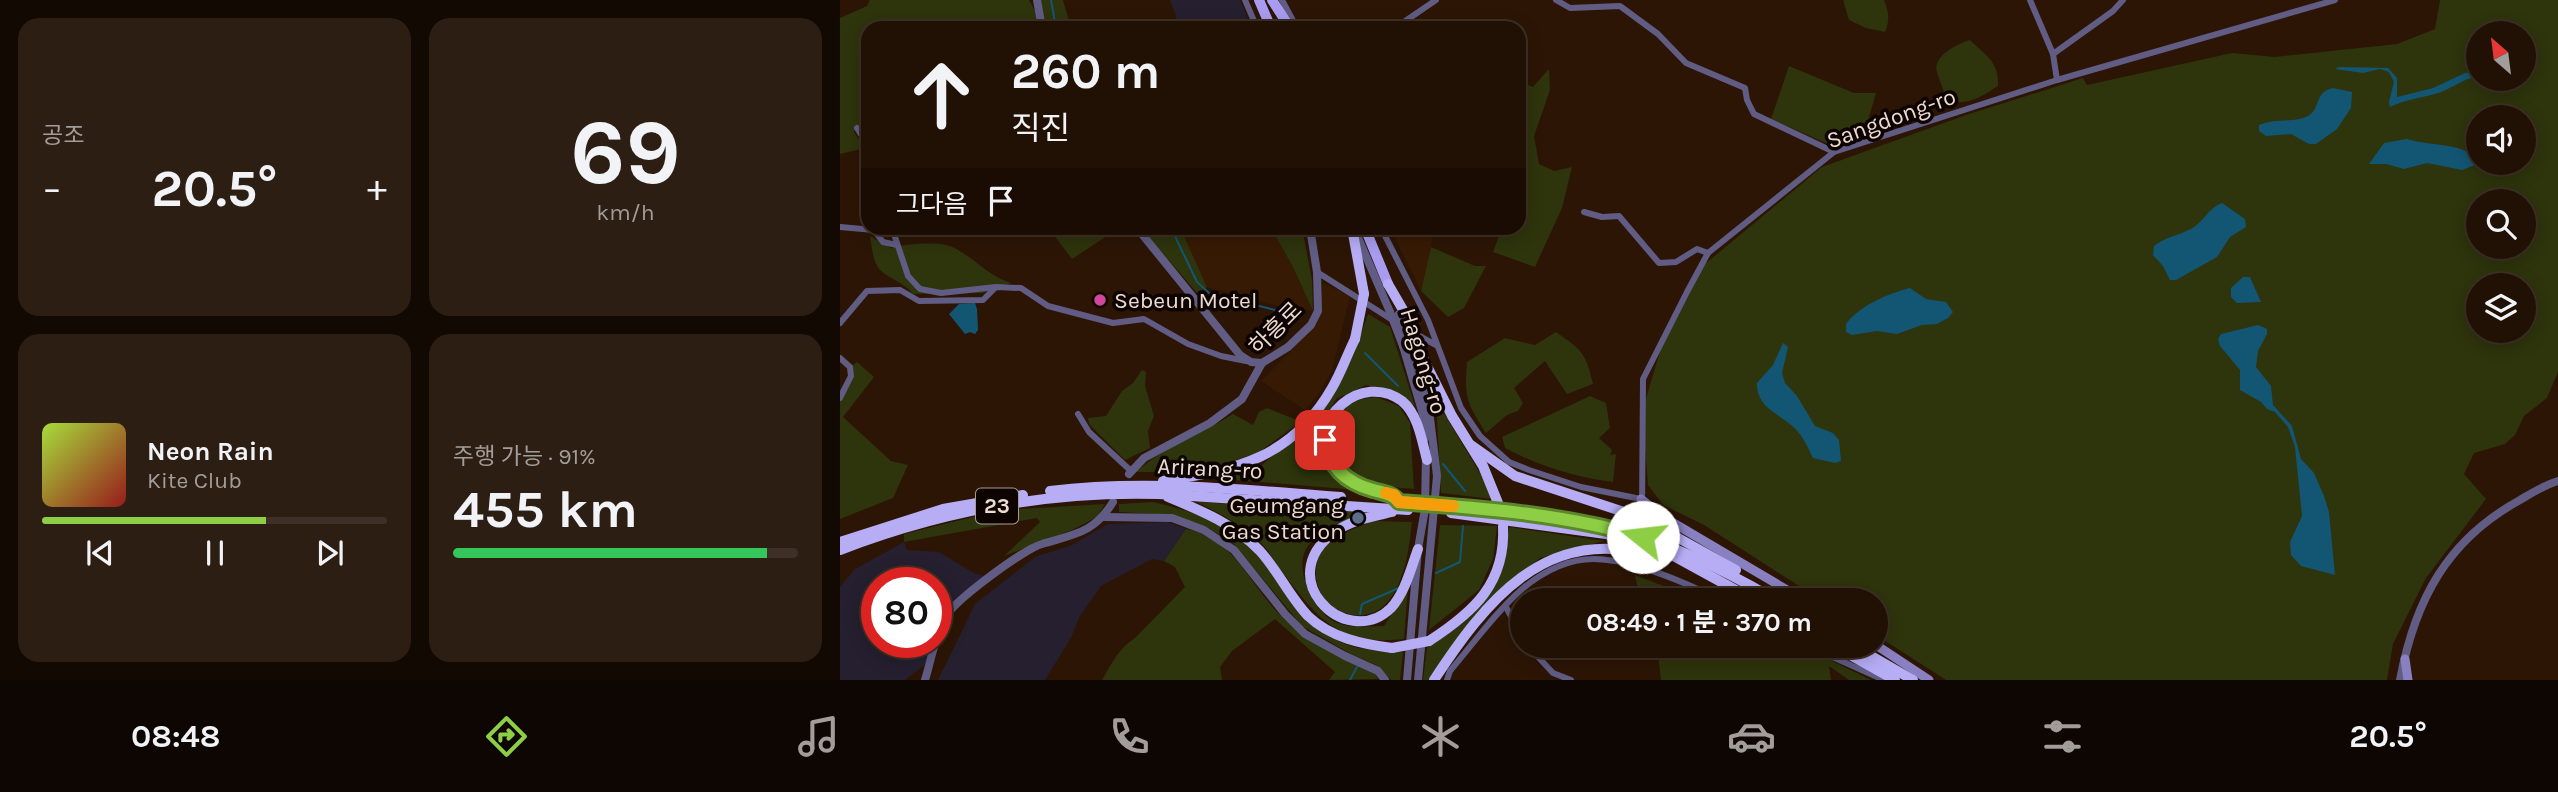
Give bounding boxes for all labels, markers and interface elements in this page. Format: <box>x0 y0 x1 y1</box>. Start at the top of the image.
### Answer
north arrow <box>2466 21 2536 91</box>
map controls <box>2466 21 2536 343</box>
text: 260 m <box>1011 43 1160 100</box>
icon: ahead <box>896 49 987 140</box>
street label: Sangdong-ro <box>1823 83 1959 154</box>
text: 69 <box>570 100 681 206</box>
button: sound <box>2466 105 2536 175</box>
text: 직진 <box>1011 110 1070 147</box>
text: 공조 <box>42 122 84 149</box>
text: 20.5° <box>152 158 278 219</box>
text: − <box>42 166 62 211</box>
text: + <box>367 166 387 211</box>
icon: arrive <box>982 182 1020 220</box>
text: 그다음 <box>896 189 968 220</box>
button: search <box>2466 189 2536 259</box>
text: km/h <box>596 199 655 226</box>
button: layers <box>2466 273 2536 343</box>
place label: Sebeun Motel <box>1114 287 1257 314</box>
marker: Sebeun Motel <box>1092 292 1108 308</box>
street label: 하흥로 <box>1243 296 1307 360</box>
street label: Hagong-ro <box>1395 305 1452 417</box>
pin <box>1295 410 1355 470</box>
icon: arrive <box>1306 421 1344 459</box>
text: Neon Rain <box>147 436 274 467</box>
text: 주행 가능 · 91% <box>453 443 596 470</box>
street label: Arirang-ro <box>1157 452 1263 485</box>
text: Kite Club <box>147 467 242 494</box>
text: 455 km <box>453 479 638 540</box>
road number: 23 <box>976 489 1018 524</box>
place label: Geumgang Gas Station <box>1222 492 1344 545</box>
position arrow <box>1606 500 1680 574</box>
marker: Geumgang Gas Station <box>1350 510 1366 526</box>
icon: previous <box>81 534 119 572</box>
icon: pause <box>196 534 234 572</box>
icon: next <box>311 534 349 572</box>
speed limit sign: 80 <box>861 567 952 658</box>
text: 08:49 · 1 분 · 370 m <box>1586 607 1812 638</box>
icon: directions <box>482 712 531 761</box>
icon: music <box>794 712 843 761</box>
icon: phone <box>1105 712 1154 761</box>
icon: climate <box>1416 712 1465 761</box>
icon: car <box>1727 712 1776 761</box>
icon: filters <box>2038 712 2087 761</box>
text: 08:48 <box>131 718 220 755</box>
text: 20.5° <box>2349 718 2427 755</box>

